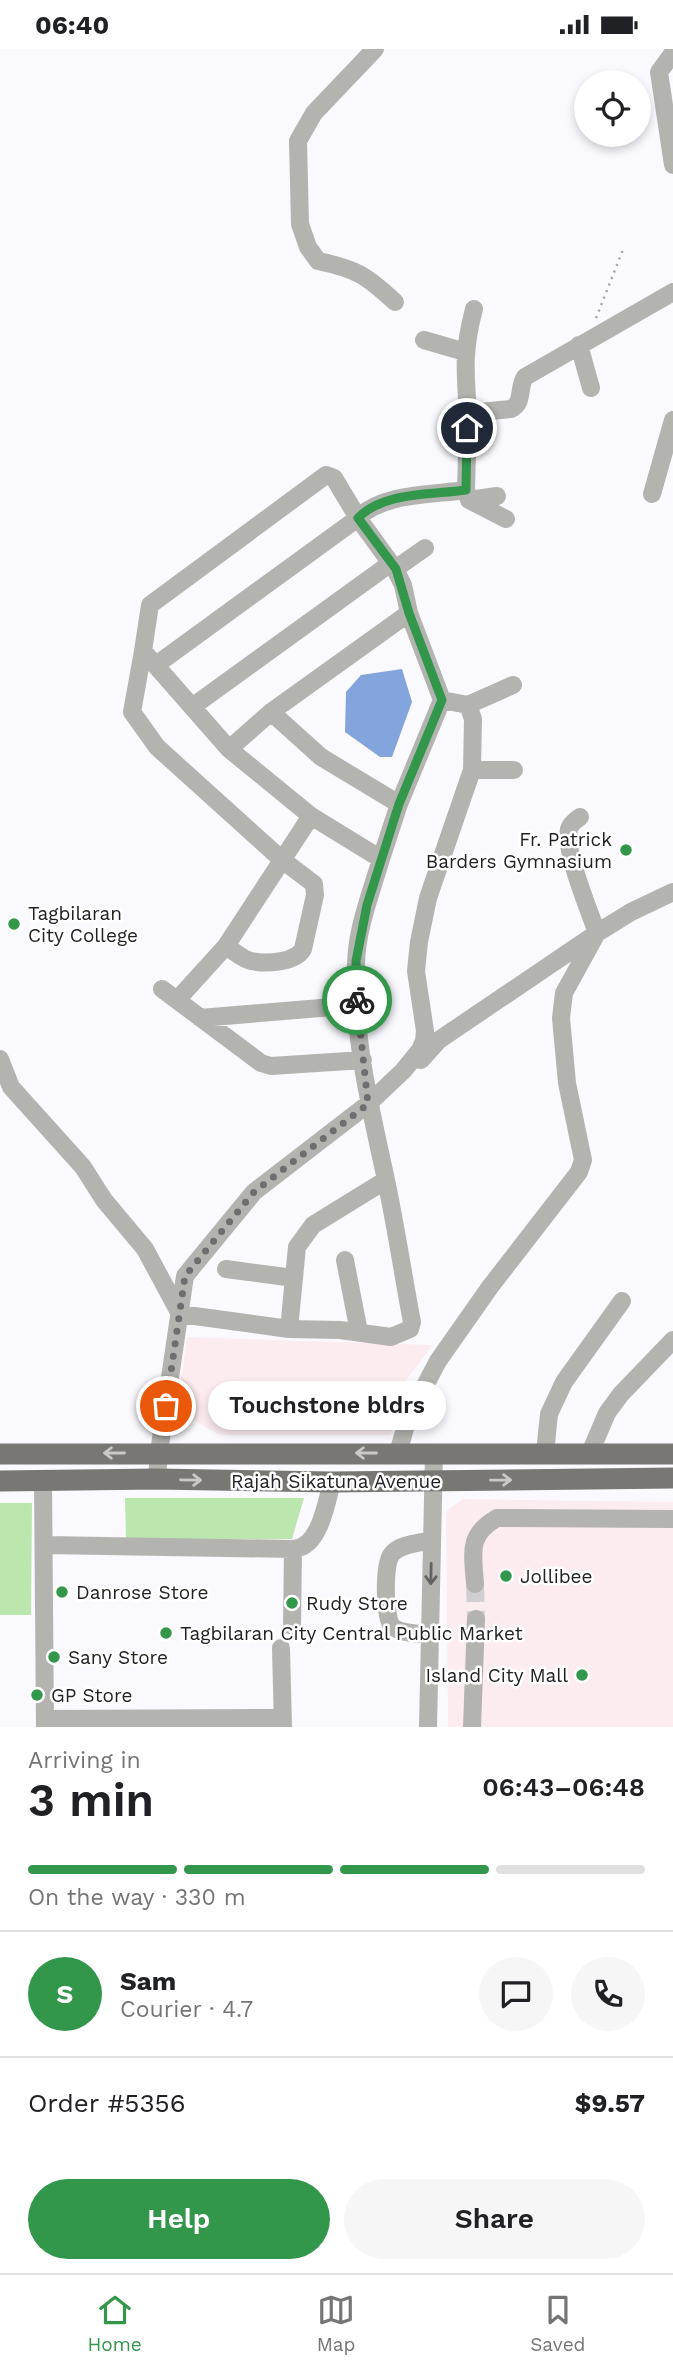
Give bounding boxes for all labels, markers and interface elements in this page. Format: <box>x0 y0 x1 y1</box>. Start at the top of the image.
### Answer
text: 06:40 <box>35 10 109 40</box>
map controls <box>574 70 651 147</box>
button: locate <box>574 70 651 147</box>
pin <box>437 398 497 458</box>
icon: home <box>448 409 486 447</box>
place label: Fr. Patrick Barders Gymnasium <box>426 828 612 873</box>
marker: Fr. Patrick Barders Gymnasium <box>618 842 634 858</box>
place label: Tagbilaran City College <box>28 902 138 947</box>
marker: Tagbilaran City College <box>6 916 22 932</box>
courier <box>322 965 392 1035</box>
icon: bike <box>338 981 376 1019</box>
pin <box>136 1376 196 1436</box>
callout: Touchstone bldrs <box>208 1381 446 1431</box>
icon: bag <box>147 1387 185 1425</box>
text: Touchstone bldrs <box>229 1392 425 1419</box>
one-way arrow <box>103 1446 126 1460</box>
one-way arrow <box>355 1446 378 1460</box>
street label: Rajah Sikatuna Avenue <box>231 1470 441 1493</box>
one-way arrow <box>179 1473 202 1487</box>
one-way arrow <box>489 1474 512 1487</box>
one-way arrow <box>424 1562 438 1585</box>
place label: Jollibee <box>520 1565 593 1588</box>
marker: Jollibee <box>498 1568 514 1584</box>
place label: Danrose Store <box>76 1581 208 1604</box>
marker: Danrose Store <box>54 1584 70 1600</box>
place label: Rudy Store <box>306 1592 408 1615</box>
marker: Rudy Store <box>284 1595 300 1611</box>
place label: Tagbilaran City Central Public Market <box>180 1622 523 1645</box>
marker: Tagbilaran City Central Public Market <box>158 1625 174 1641</box>
place label: Sany Store <box>68 1646 168 1669</box>
marker: Sany Store <box>46 1649 62 1665</box>
place label: Island City Mall <box>425 1664 568 1687</box>
marker: Island City Mall <box>574 1667 590 1683</box>
place label: GP Store <box>51 1684 132 1707</box>
marker: GP Store <box>29 1687 45 1703</box>
text: Arriving in <box>28 1747 141 1774</box>
text: 06:43–06:48 <box>482 1772 645 1802</box>
text: 3 min <box>28 1773 154 1827</box>
text: On the way · 330 m <box>28 1884 246 1911</box>
button: chat <box>479 1957 553 2031</box>
button: phone <box>571 1957 645 2031</box>
text: Sam <box>120 1966 176 1996</box>
text: S <box>57 1979 73 2009</box>
text: Courier · 4.7 <box>120 1996 253 2023</box>
text: Order #5356 <box>28 2088 186 2118</box>
text: $9.57 <box>575 2088 645 2118</box>
button: Help <box>28 2179 330 2259</box>
button: Share <box>344 2179 645 2259</box>
tab: Home <box>87 2291 142 2356</box>
tab: Map <box>317 2291 355 2356</box>
tab: Saved <box>530 2291 586 2356</box>

